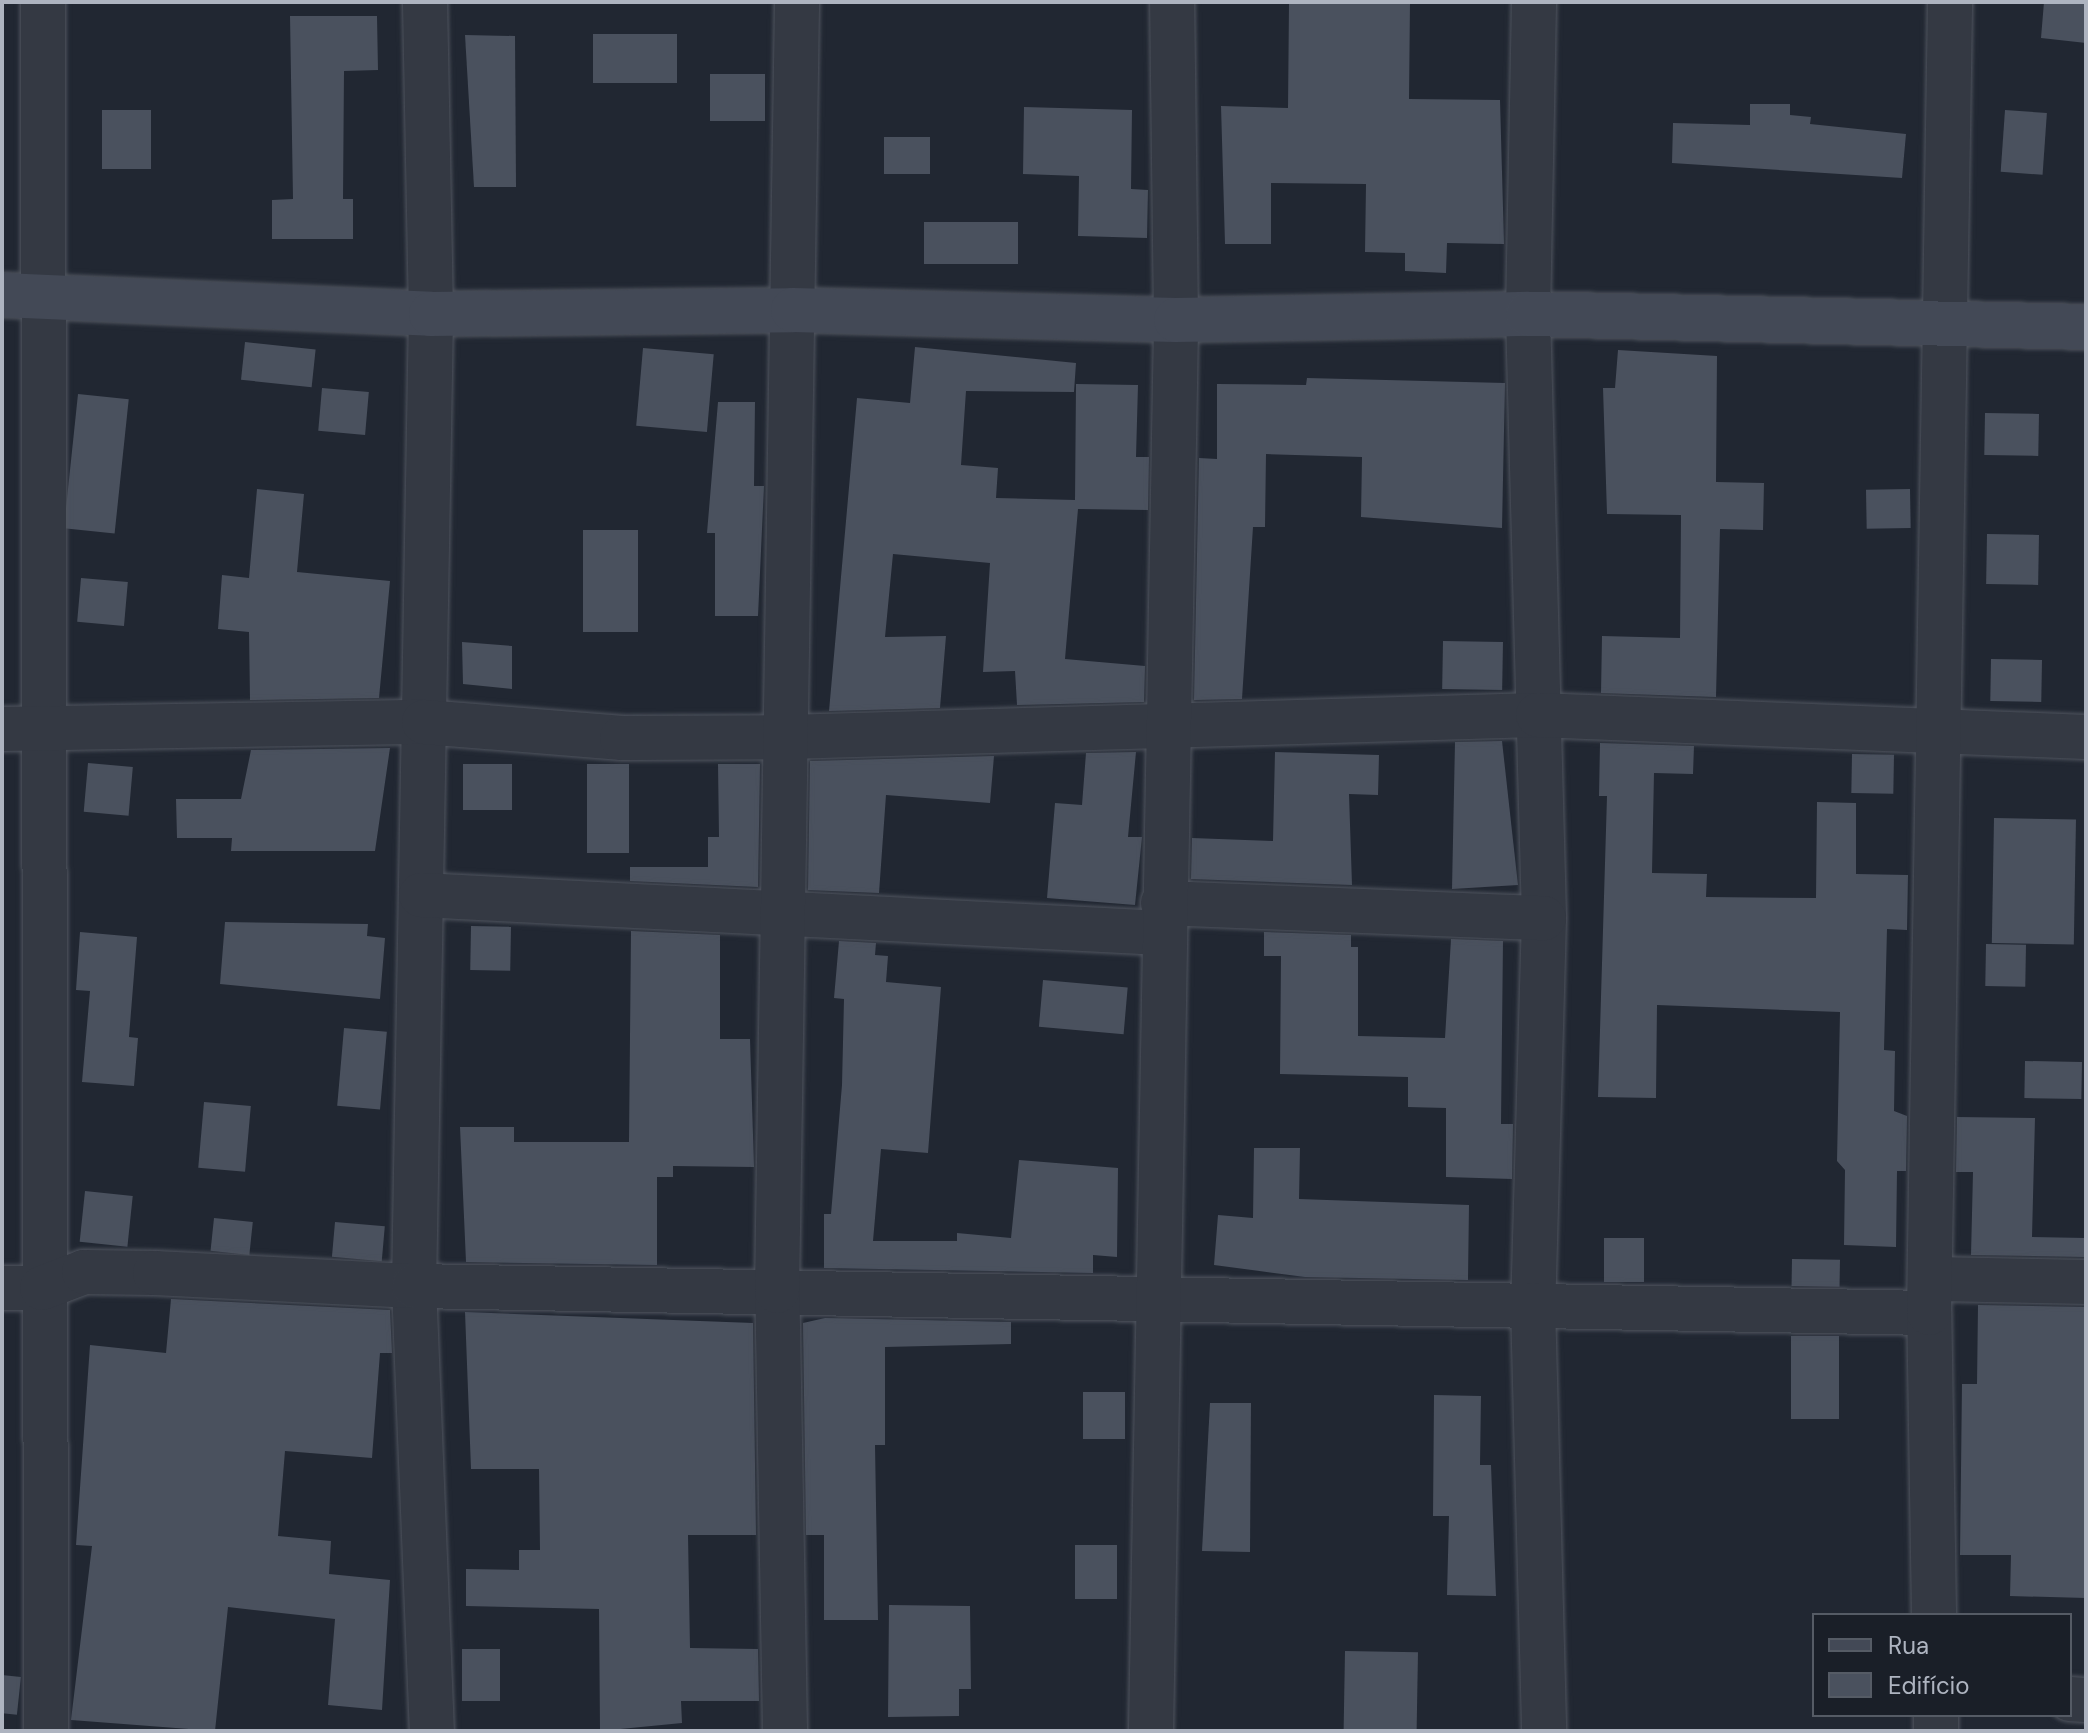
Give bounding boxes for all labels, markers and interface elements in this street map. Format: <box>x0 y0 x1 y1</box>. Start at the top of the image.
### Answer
legend <box>1812 1613 2072 1717</box>
text: Rua <box>1888 1630 1929 1661</box>
text: Edifício <box>1888 1670 1970 1701</box>

